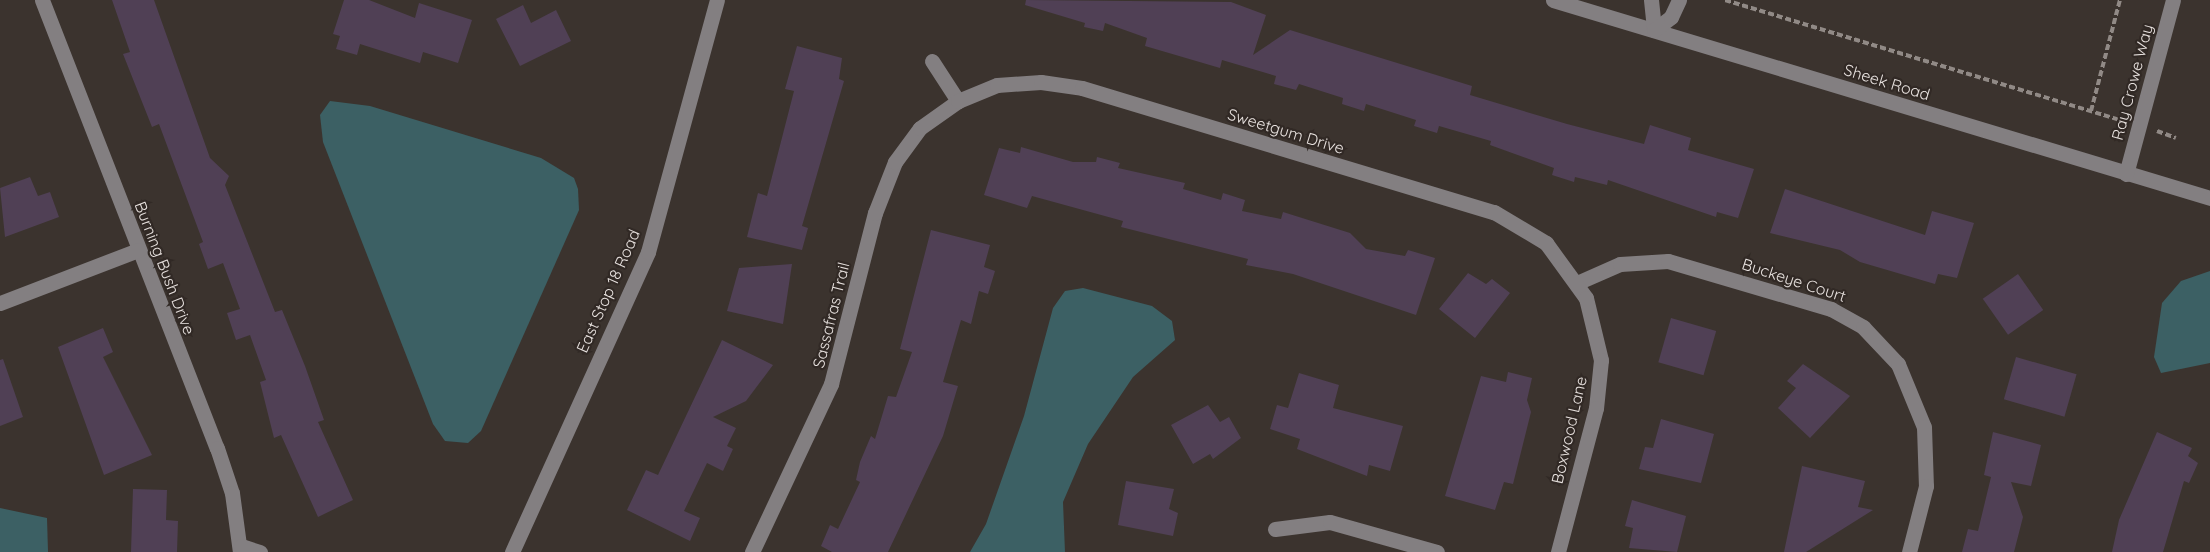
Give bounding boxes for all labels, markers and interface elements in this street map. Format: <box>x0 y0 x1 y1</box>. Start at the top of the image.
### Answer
street label: Ray Crowe Way <box>2107 22 2157 142</box>
street label: Sheek Road <box>1842 60 1932 104</box>
street label: Sweetgum Drive <box>1225 104 1347 158</box>
street label: Burning Bush Drive <box>131 199 199 337</box>
street label: East Stop 18 Road <box>572 226 644 356</box>
street label: Buckeye Court <box>1740 254 1848 306</box>
street label: Sassafras Trail <box>809 260 853 370</box>
street label: Boxwood Lane <box>1547 374 1591 486</box>

